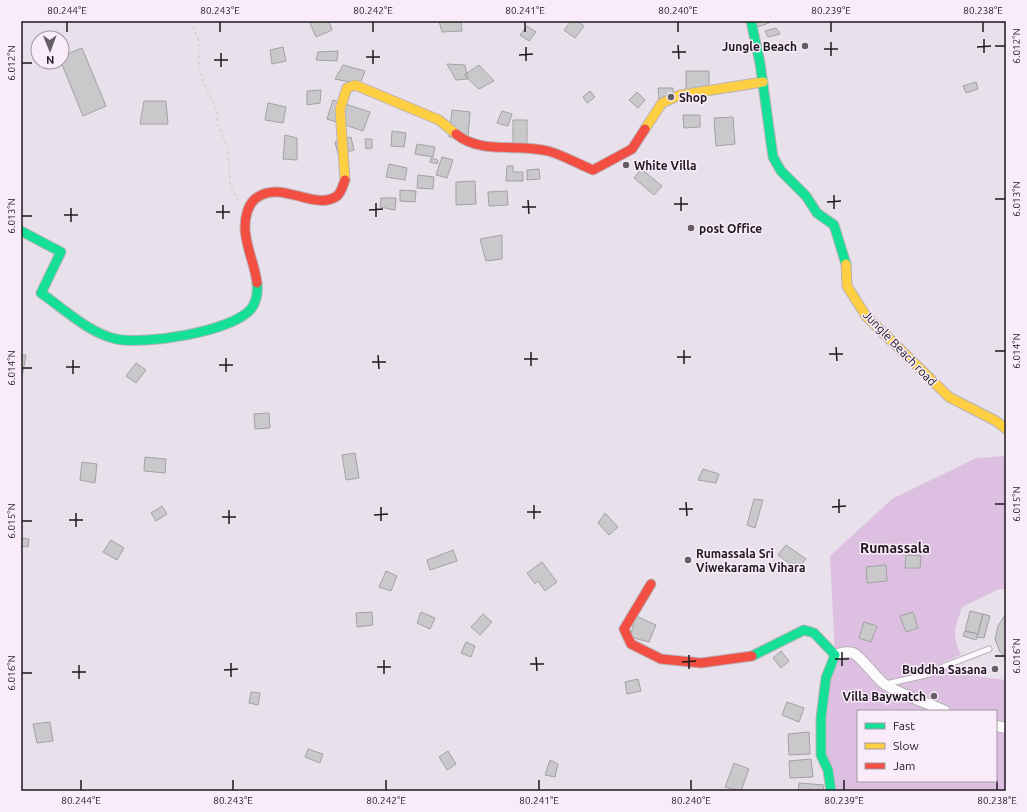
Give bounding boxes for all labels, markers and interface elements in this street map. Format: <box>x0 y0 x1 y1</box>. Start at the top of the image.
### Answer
text: 80.244°E <box>47 5 87 16</box>
text: 80.243°E <box>200 5 240 16</box>
text: 80.242°E <box>353 5 393 16</box>
text: 80.241°E <box>505 5 545 16</box>
text: 80.240°E <box>658 5 698 16</box>
text: 80.239°E <box>811 5 851 16</box>
text: 80.238°E <box>963 5 1003 16</box>
text: 6.012°N <box>1011 28 1022 64</box>
north arrow <box>30 30 70 70</box>
place label: Jungle Beach <box>722 40 797 53</box>
marker: Jungle Beach <box>800 41 810 51</box>
text: 6.012°N <box>6 45 17 81</box>
text: N <box>46 54 54 66</box>
place label: Shop <box>679 91 707 104</box>
marker: Shop <box>666 92 676 102</box>
place label: White Villa <box>634 159 696 172</box>
marker: White Villa <box>621 160 631 170</box>
text: 6.013°N <box>1011 181 1022 217</box>
text: 6.013°N <box>6 198 17 234</box>
place label: post Office <box>699 222 762 235</box>
marker: post Office <box>686 223 696 233</box>
street label: Jungle Beach road <box>861 308 939 388</box>
text: 6.014°N <box>1011 333 1022 369</box>
text: 6.014°N <box>6 350 17 386</box>
text: 6.015°N <box>1011 486 1022 522</box>
text: 6.015°N <box>6 503 17 539</box>
district label: Rumassala <box>860 540 930 556</box>
place label: Rumassala Sri Viwekarama Vihara <box>696 547 805 574</box>
marker: Rumassala Sri Viwekarama Vihara <box>683 555 693 565</box>
text: 6.016°N <box>1011 638 1022 674</box>
text: 6.016°N <box>6 655 17 691</box>
place label: Buddha Sasana <box>902 663 987 676</box>
marker: Buddha Sasana <box>990 664 1000 674</box>
place label: Villa Baywatch <box>842 690 926 703</box>
marker: Villa Baywatch <box>929 691 939 701</box>
legend <box>857 710 997 782</box>
text: Fast <box>893 719 915 732</box>
text: Slow <box>893 739 919 752</box>
text: Jam <box>893 759 915 772</box>
text: 80.244°E <box>61 795 101 806</box>
text: 80.243°E <box>213 795 253 806</box>
text: 80.242°E <box>366 795 406 806</box>
text: 80.241°E <box>519 795 559 806</box>
text: 80.240°E <box>671 795 711 806</box>
text: 80.239°E <box>824 795 864 806</box>
text: 80.238°E <box>977 795 1017 806</box>

